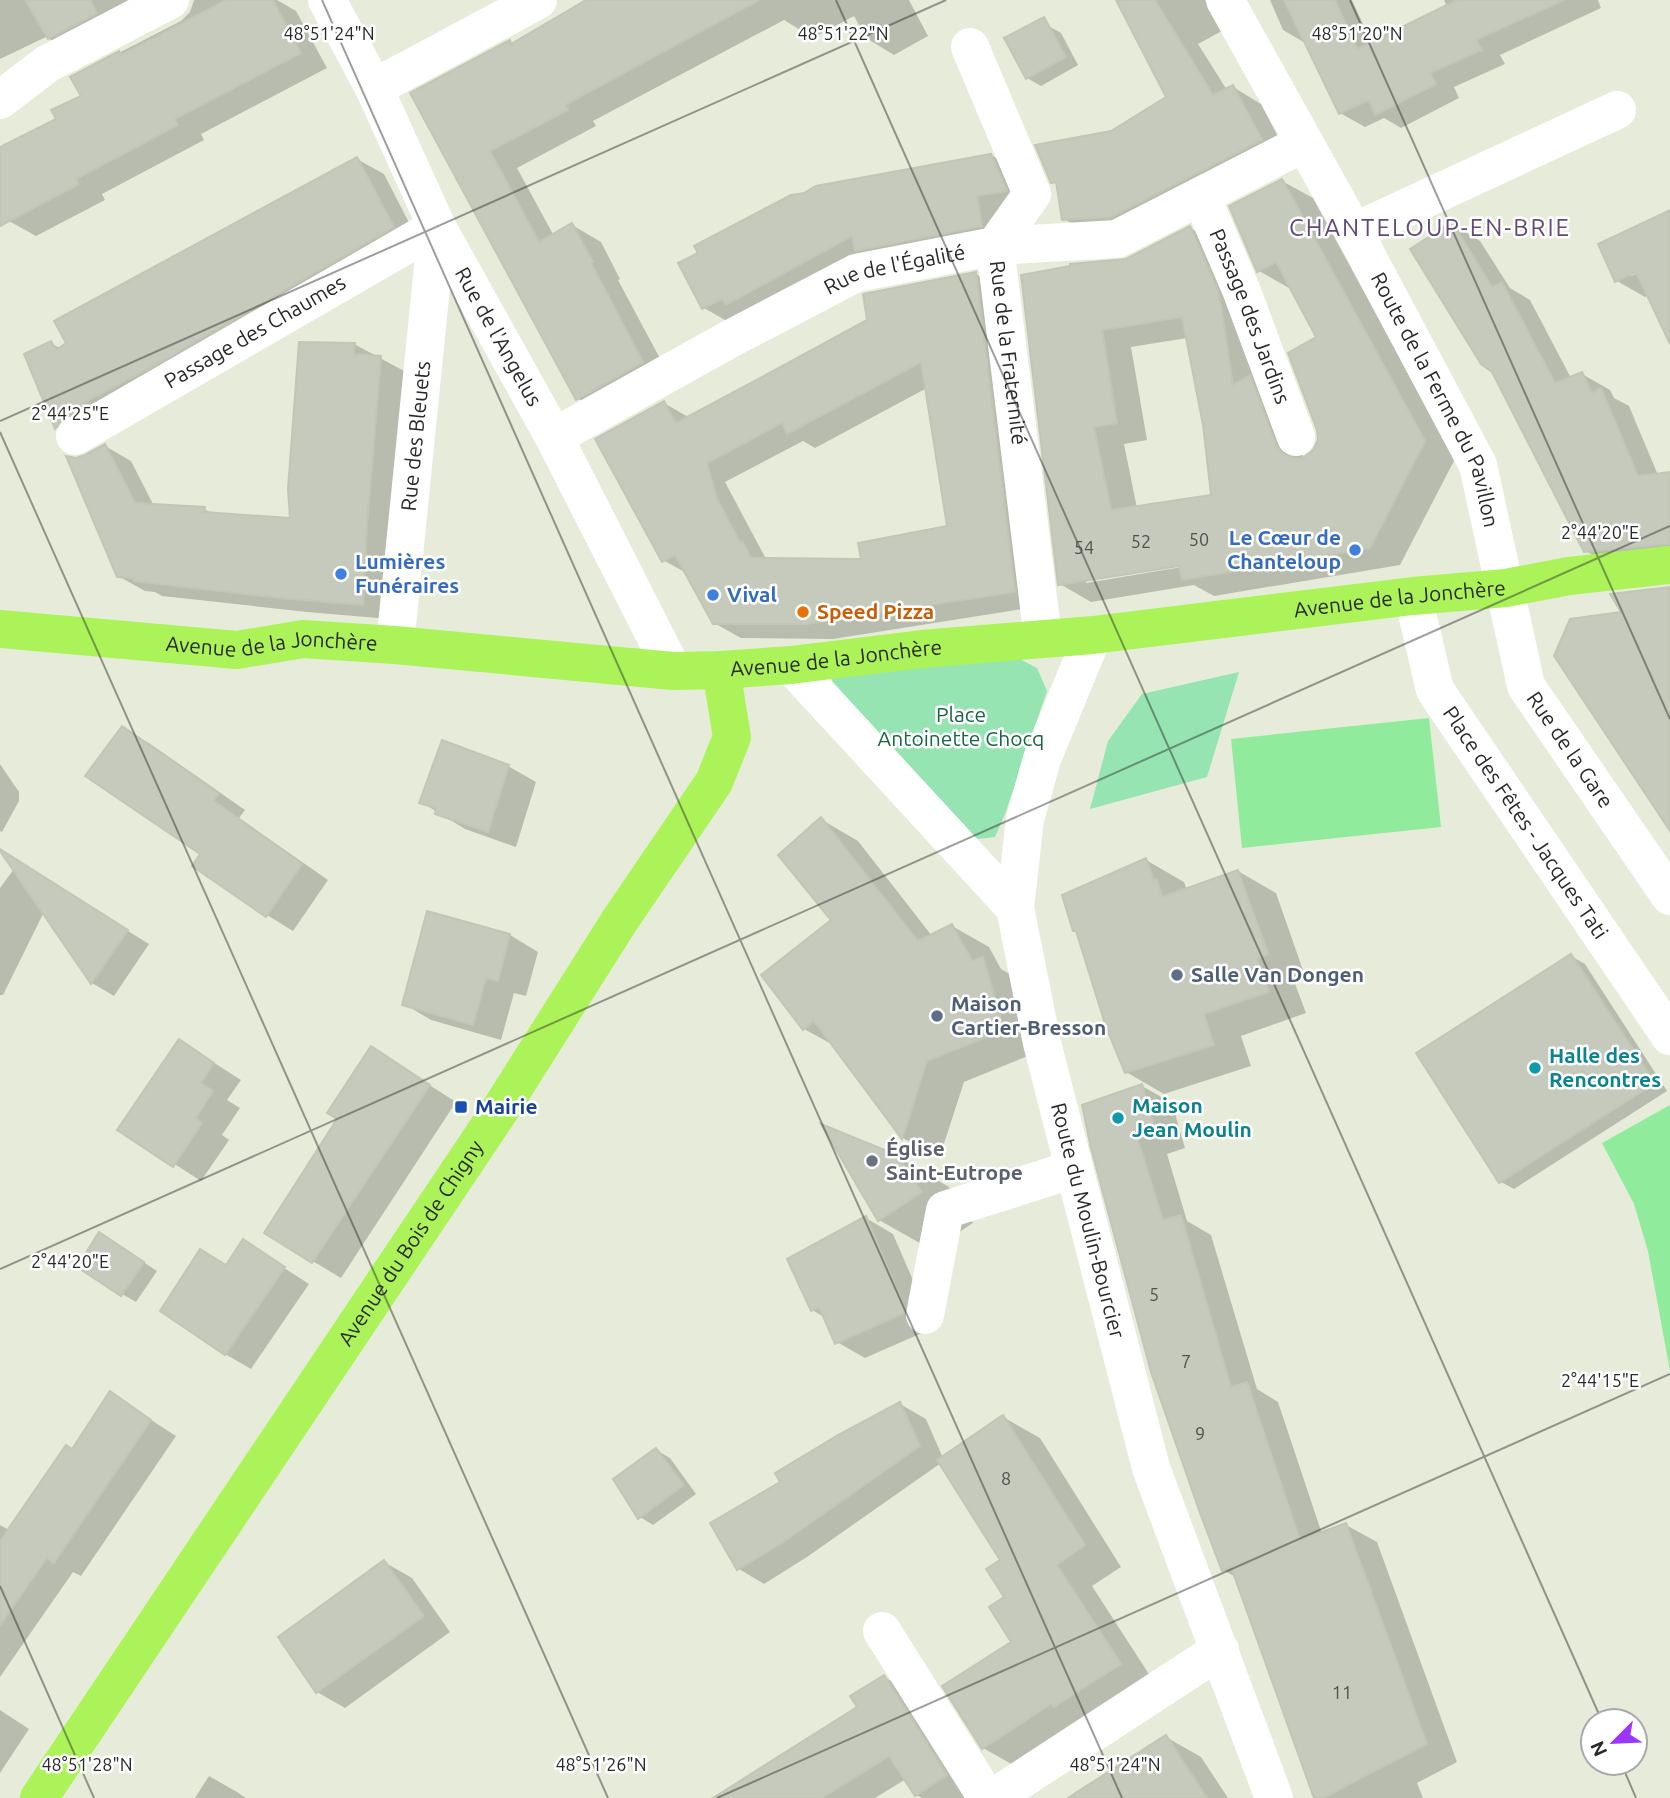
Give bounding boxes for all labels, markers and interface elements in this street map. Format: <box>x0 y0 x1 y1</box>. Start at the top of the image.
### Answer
text: 48°51'24"N <box>283 23 375 43</box>
text: 48°51'22"N <box>797 23 889 43</box>
text: 48°51'20"N <box>1311 23 1403 43</box>
district label: CHANTELOUP-EN-BRIE <box>1289 214 1571 241</box>
street label: Passage des Jardins <box>1205 225 1296 407</box>
street label: Rue de l'Égalité <box>819 239 967 299</box>
street label: Rue de la Fraternité <box>986 259 1032 446</box>
street label: Rue de l'Angelus <box>451 263 547 410</box>
street label: Route de la Ferme du Pavillon <box>1367 268 1504 529</box>
street label: Passage des Chaumes <box>160 269 349 393</box>
street label: Rue des Bleuets <box>396 360 434 512</box>
text: 2°44'25"E <box>31 403 109 423</box>
text: 2°44'20"E <box>1561 522 1639 542</box>
place label: Le Cœur de Chanteloup <box>1227 525 1341 573</box>
house number: 50 <box>1189 529 1209 549</box>
house number: 52 <box>1131 531 1151 551</box>
house number: 54 <box>1074 537 1094 557</box>
marker: Le Cœur de Chanteloup <box>1347 542 1363 558</box>
place label: Lumières Funéraires <box>355 549 459 597</box>
marker: Lumières Funéraires <box>333 566 349 582</box>
street label: Avenue de la Jonchère <box>1292 575 1507 621</box>
place label: Vival <box>727 582 777 606</box>
marker: Vival <box>705 587 721 603</box>
place label: Speed Pizza <box>817 599 934 623</box>
marker: Speed Pizza <box>795 604 811 620</box>
street label: Avenue de la Jonchère <box>165 626 378 661</box>
street label: Avenue de la Jonchère <box>729 634 943 680</box>
street label: Rue de la Gare <box>1522 687 1619 812</box>
street label: Place des Fêtes - Jacques Tati <box>1439 701 1613 943</box>
park label: Place Antoinette Chocq <box>878 702 1044 750</box>
place label: Salle Van Dongen <box>1191 962 1364 986</box>
marker: Salle Van Dongen <box>1169 967 1185 983</box>
place label: Maison Cartier-Bresson <box>951 991 1106 1039</box>
marker: Maison Cartier-Bresson <box>929 1008 945 1024</box>
place label: Halle des Rencontres <box>1549 1043 1661 1091</box>
marker: Halle des Rencontres <box>1527 1060 1543 1076</box>
place label: Maison Jean Moulin <box>1132 1093 1252 1141</box>
place label: Mairie <box>475 1094 538 1118</box>
marker: Mairie <box>453 1099 469 1115</box>
street label: Route du Moulin-Bourcier <box>1047 1100 1130 1341</box>
marker: Maison Jean Moulin <box>1110 1110 1126 1126</box>
street label: Avenue du Bois de Chigny <box>333 1135 487 1350</box>
place label: Église Saint-Eutrope <box>886 1136 1023 1184</box>
marker: Église Saint-Eutrope <box>864 1153 880 1169</box>
text: 2°44'20"E <box>31 1251 109 1271</box>
house number: 5 <box>1149 1284 1159 1304</box>
house number: 7 <box>1181 1351 1191 1371</box>
text: 2°44'15"E <box>1561 1370 1639 1390</box>
house number: 9 <box>1195 1423 1205 1443</box>
house number: 8 <box>1001 1468 1011 1488</box>
house number: 11 <box>1332 1682 1352 1702</box>
north arrow <box>1579 1707 1649 1777</box>
text: N <box>1586 1738 1611 1760</box>
text: 48°51'28"N <box>41 1754 133 1774</box>
text: 48°51'26"N <box>555 1754 647 1774</box>
text: 48°51'24"N <box>1069 1754 1161 1774</box>

